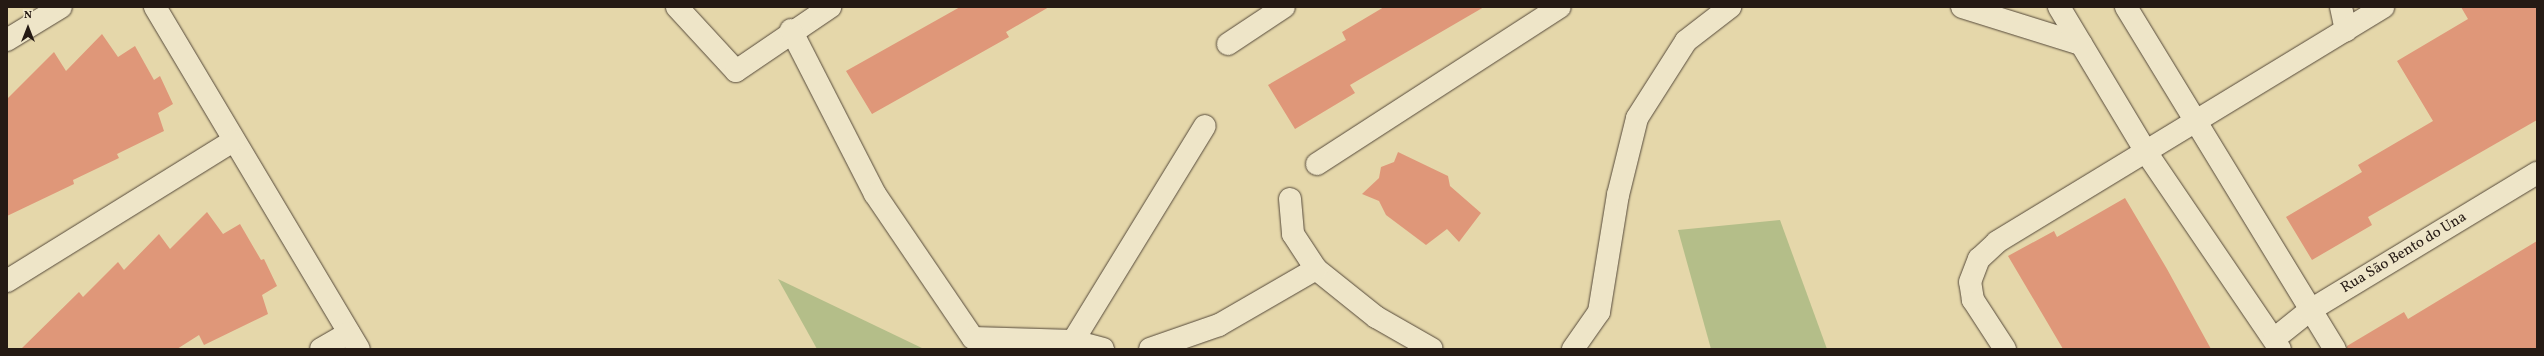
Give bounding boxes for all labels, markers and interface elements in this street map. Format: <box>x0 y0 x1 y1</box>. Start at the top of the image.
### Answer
north arrow <box>8 8 48 48</box>
text: N <box>24 8 32 23</box>
street label: Rua São Bento do Una <box>2338 208 2470 298</box>

